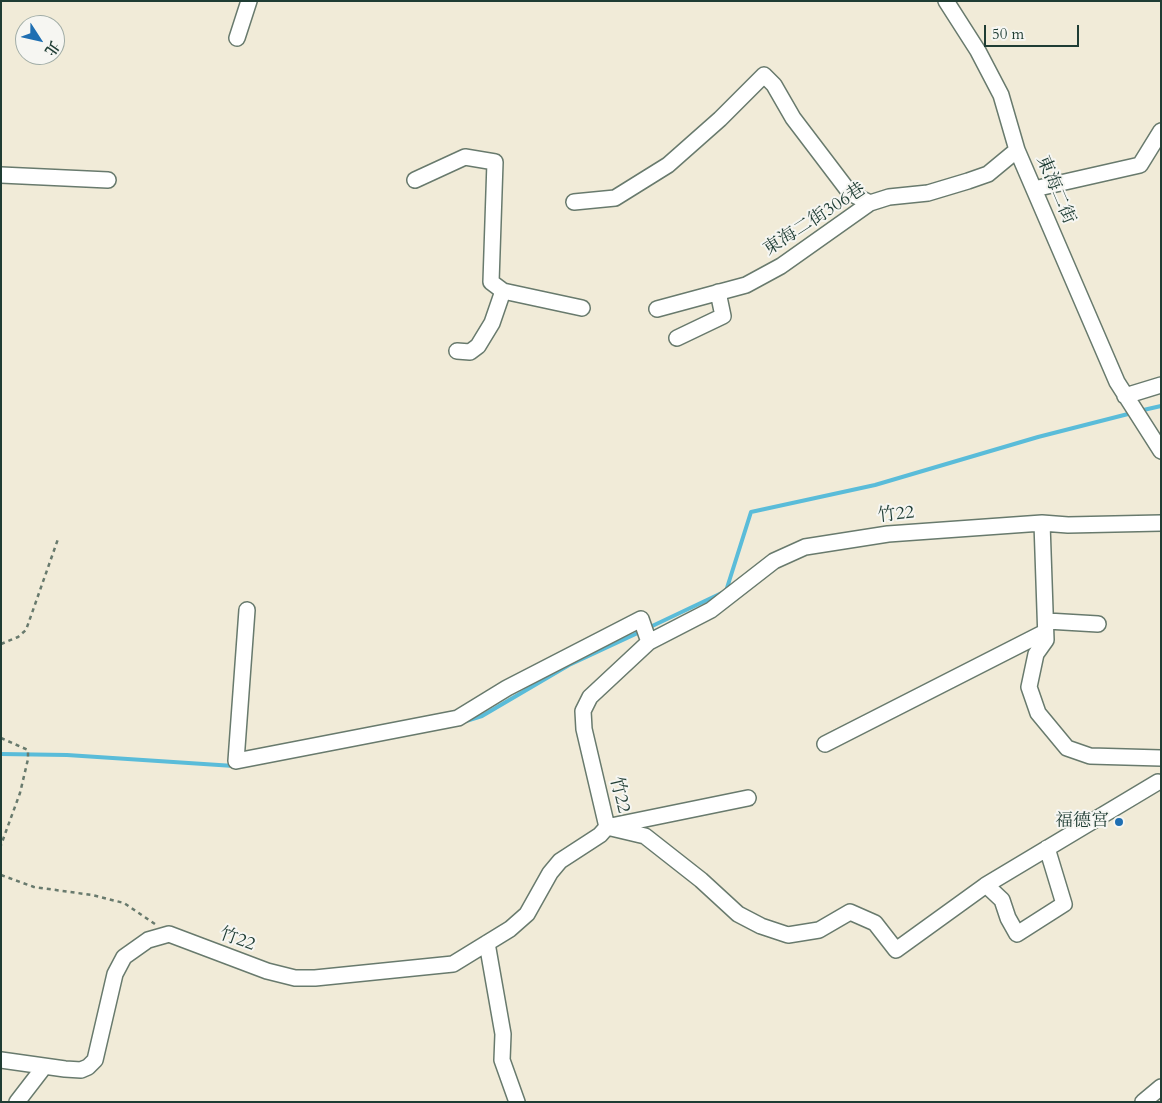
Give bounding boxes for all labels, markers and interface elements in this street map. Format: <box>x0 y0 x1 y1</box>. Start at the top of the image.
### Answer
north arrow <box>15 15 65 65</box>
scale bar <box>987 15 1082 47</box>
text: 50 m <box>992 24 1024 44</box>
text: 北 <box>40 37 64 59</box>
street label: 東海二街 <box>1031 153 1079 227</box>
street label: 東海二街306巷 <box>760 179 870 261</box>
street label: 竹22 <box>877 502 915 528</box>
street label: 竹22 <box>604 775 634 815</box>
place label: 福德宮 <box>1055 811 1109 833</box>
marker: 福德宮 <box>1113 816 1125 828</box>
street label: 竹22 <box>216 924 258 956</box>

